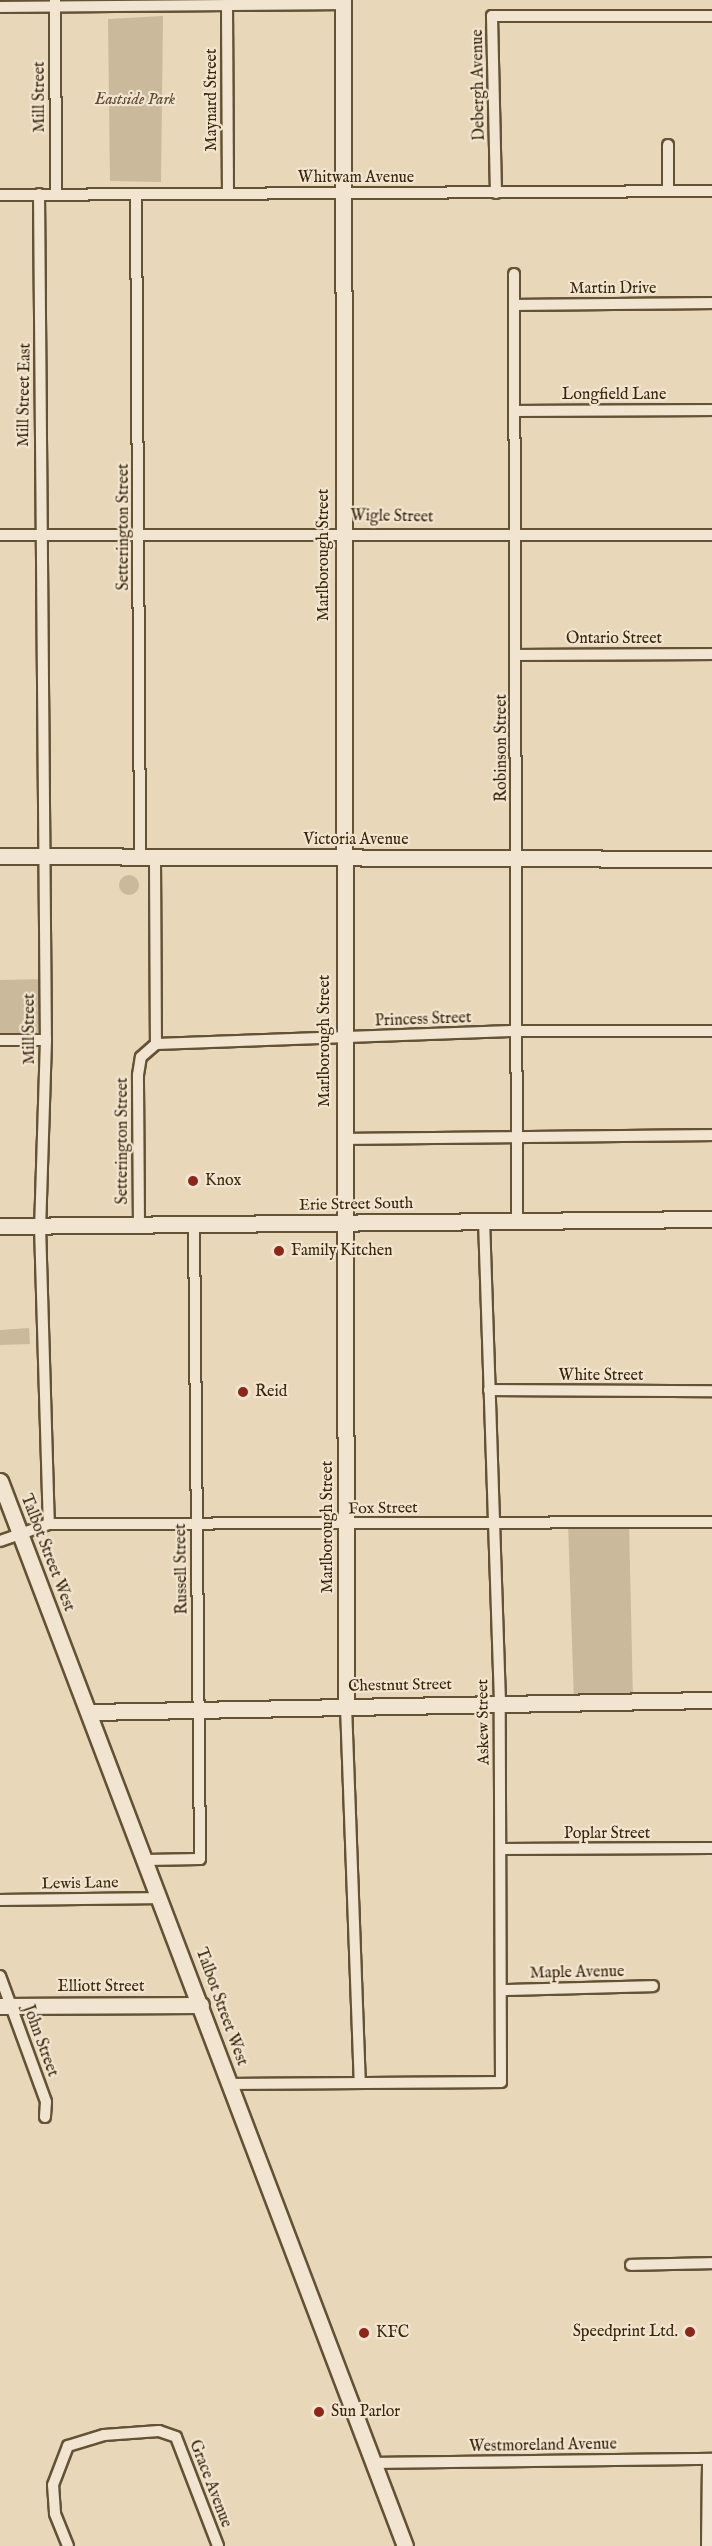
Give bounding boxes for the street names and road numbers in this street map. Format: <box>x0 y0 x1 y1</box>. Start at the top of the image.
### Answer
street label: Debergh Avenue <box>468 29 490 141</box>
street label: Maynard Street <box>202 49 222 151</box>
street label: Mill Street <box>30 61 50 133</box>
street label: Whitwam Avenue <box>298 168 414 188</box>
street label: Martin Drive <box>570 279 656 299</box>
street label: Mill Street East <box>14 343 36 447</box>
street label: Longfield Lane <box>562 385 666 405</box>
street label: Setterington Street <box>114 463 134 591</box>
street label: Marlborough Street <box>314 489 334 621</box>
street label: Wigle Street <box>350 507 434 527</box>
street label: Ontario Street <box>566 629 662 649</box>
street label: Robinson Street <box>492 694 512 802</box>
street label: Victoria Avenue <box>303 830 409 850</box>
street label: Marlborough Street <box>315 975 335 1107</box>
street label: Mill Street <box>20 993 40 1065</box>
street label: Princess Street <box>374 1009 472 1031</box>
street label: Setterington Street <box>113 1077 133 1205</box>
street label: Erie Street South <box>299 1194 413 1216</box>
street label: White Street <box>559 1366 643 1386</box>
street label: Marlborough Street <box>318 1461 338 1593</box>
street label: Talbot Street West <box>16 1492 78 1614</box>
street label: Fox Street <box>348 1499 418 1519</box>
street label: Russell Street <box>172 1523 192 1615</box>
street label: Chestnut Street <box>348 1675 452 1697</box>
street label: Askew Street <box>474 1679 494 1765</box>
street label: Poplar Street <box>564 1824 650 1844</box>
street label: Lewis Lane <box>41 1874 119 1894</box>
street label: Talbot Street West <box>191 1945 251 2069</box>
street label: Maple Avenue <box>530 1963 624 1983</box>
street label: Elliott Street <box>58 1977 144 1997</box>
street label: John Street <box>18 2003 62 2079</box>
street label: Westmoreland Avenue <box>469 2435 617 2457</box>
street label: Grace Avenue <box>185 2438 235 2530</box>

